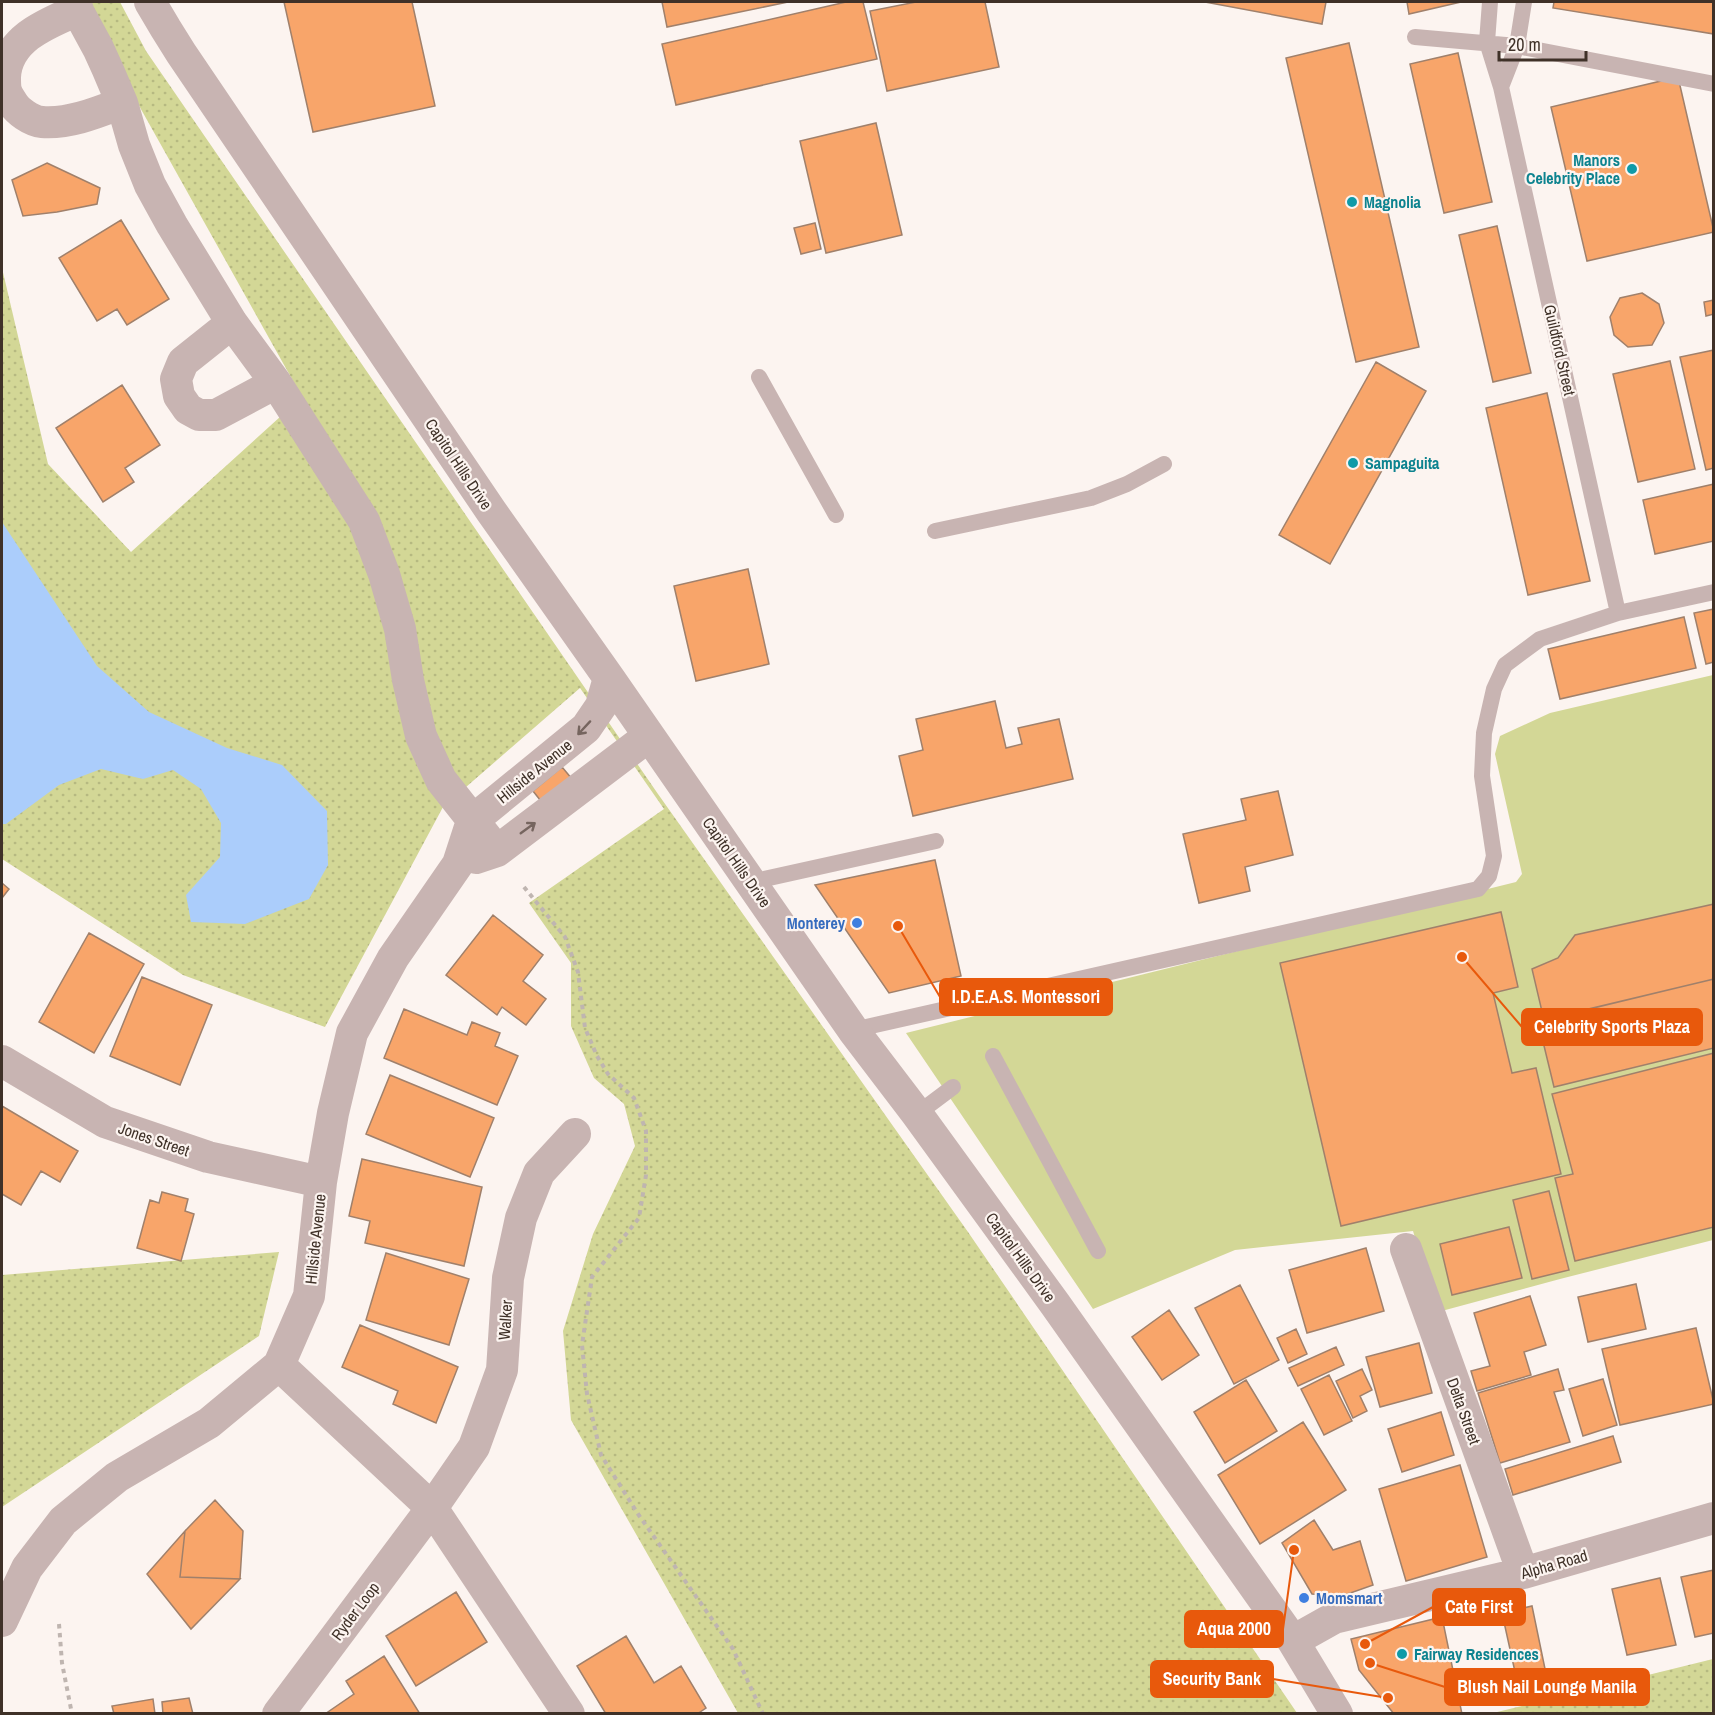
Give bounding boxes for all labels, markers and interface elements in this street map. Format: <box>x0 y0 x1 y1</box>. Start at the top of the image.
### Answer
scale bar <box>1499 24 1586 62</box>
text: 20 m <box>1508 32 1541 57</box>
place label: Manors Celebrity Place <box>1526 149 1620 189</box>
marker: Manors Celebrity Place <box>1625 162 1639 176</box>
place label: Magnolia <box>1364 191 1422 213</box>
marker: Magnolia <box>1345 195 1359 209</box>
street label: Guildford Street <box>1539 302 1581 398</box>
street label: Capitol Hills Drive <box>420 414 498 514</box>
place label: Sampaguita <box>1365 452 1440 474</box>
marker: Sampaguita <box>1346 456 1360 470</box>
one-way arrow <box>577 721 591 736</box>
street label: Hillside Avenue <box>492 734 576 808</box>
street label: Capitol Hills Drive <box>698 812 776 912</box>
one-way arrow <box>520 822 536 834</box>
place label: Monterey <box>787 912 846 934</box>
marker: Monterey <box>850 916 864 930</box>
callout: I.D.E.A.S. Montessori <box>940 979 1112 1015</box>
text: I.D.E.A.S. Montessori <box>952 984 1100 1009</box>
callout: Celebrity Sports Plaza <box>1522 1009 1702 1045</box>
text: Celebrity Sports Plaza <box>1534 1014 1691 1039</box>
street label: Jones Street <box>116 1117 193 1162</box>
street label: Hillside Avenue <box>299 1193 331 1285</box>
street label: Capitol Hills Drive <box>981 1208 1061 1306</box>
street label: Walker <box>493 1298 517 1341</box>
street label: Delta Street <box>1442 1375 1486 1448</box>
street label: Alpha Road <box>1517 1544 1590 1584</box>
street label: Ryder Loop <box>326 1577 384 1645</box>
place label: Momsmart <box>1316 1587 1383 1609</box>
callout: Cate First <box>1433 1589 1525 1625</box>
marker: Momsmart <box>1297 1591 1311 1605</box>
text: Cate First <box>1445 1594 1513 1619</box>
callout: Aqua 2000 <box>1185 1611 1283 1647</box>
text: Aqua 2000 <box>1197 1616 1271 1641</box>
place label: Fairway Residences <box>1414 1643 1539 1665</box>
marker: Fairway Residences <box>1395 1647 1409 1661</box>
callout: Security Bank <box>1151 1661 1273 1697</box>
text: Security Bank <box>1163 1666 1262 1691</box>
callout: Blush Nail Lounge Manila <box>1445 1669 1649 1705</box>
text: Blush Nail Lounge Manila <box>1457 1674 1638 1699</box>

